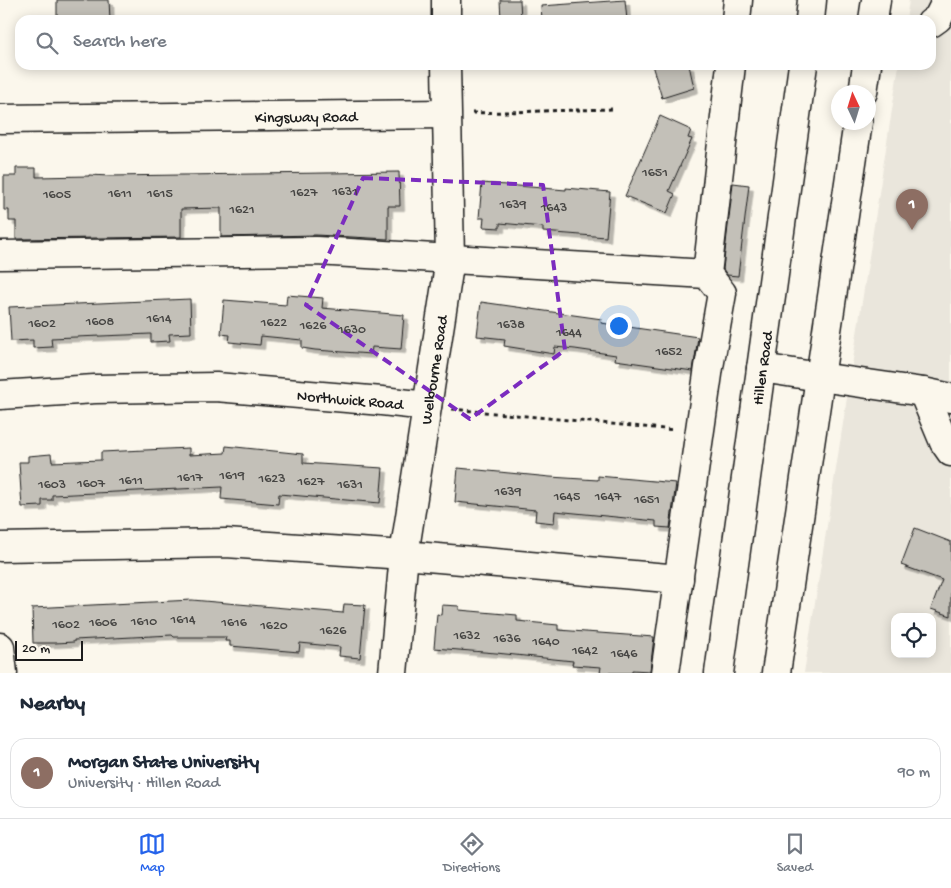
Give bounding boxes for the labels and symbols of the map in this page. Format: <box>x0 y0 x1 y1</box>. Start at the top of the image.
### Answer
north arrow <box>831 85 876 130</box>
street label: Kingsway Road <box>255 109 359 129</box>
house number: 1651 <box>641 165 668 182</box>
house number: 1631 <box>331 184 358 201</box>
house number: 1627 <box>290 185 318 202</box>
house number: 1611 <box>107 186 132 203</box>
house number: 1615 <box>146 186 173 203</box>
house number: 1605 <box>42 187 71 204</box>
pin: 1 <box>896 189 928 230</box>
house number: 1639 <box>498 197 527 214</box>
house number: 1643 <box>540 200 567 217</box>
house number: 1621 <box>228 202 255 219</box>
house number: 1614 <box>145 311 172 328</box>
street label: Welbourne Road <box>418 313 454 426</box>
your location <box>606 313 632 339</box>
house number: 1608 <box>85 314 115 331</box>
house number: 1622 <box>260 315 287 332</box>
house number: 1602 <box>27 316 56 333</box>
house number: 1638 <box>496 317 525 334</box>
house number: 1626 <box>299 318 327 335</box>
house number: 1630 <box>337 322 366 339</box>
house number: 1644 <box>555 325 582 342</box>
street label: Hillen Road <box>750 329 779 406</box>
house number: 1652 <box>655 344 683 361</box>
street label: Northwick Road <box>296 388 406 416</box>
house number: 1619 <box>218 468 245 485</box>
house number: 1617 <box>176 470 204 487</box>
house number: 1623 <box>258 471 285 488</box>
house number: 1611 <box>118 473 143 490</box>
house number: 1627 <box>297 474 325 491</box>
house number: 1607 <box>76 476 106 493</box>
house number: 1603 <box>37 477 66 494</box>
house number: 1631 <box>336 477 363 494</box>
house number: 1639 <box>493 484 522 501</box>
house number: 1645 <box>553 489 580 506</box>
house number: 1647 <box>594 489 622 506</box>
house number: 1651 <box>633 492 660 509</box>
house number: 1614 <box>169 612 196 629</box>
house number: 1610 <box>130 614 157 631</box>
house number: 1606 <box>88 615 118 632</box>
house number: 1616 <box>220 615 248 632</box>
house number: 1602 <box>51 617 80 634</box>
house number: 1620 <box>259 618 288 635</box>
house number: 1626 <box>319 623 347 640</box>
house number: 1632 <box>453 628 481 645</box>
house number: 1636 <box>492 631 521 648</box>
house number: 1640 <box>531 634 560 651</box>
scale bar <box>15 638 82 661</box>
house number: 1642 <box>571 643 598 660</box>
house number: 1646 <box>610 646 638 663</box>

